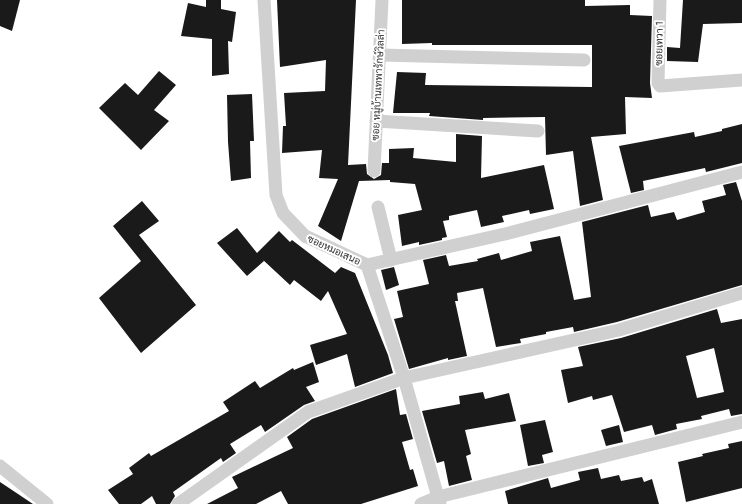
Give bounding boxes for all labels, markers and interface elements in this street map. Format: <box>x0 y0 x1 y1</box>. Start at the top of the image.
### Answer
street label: ซอยเทวา 1 <box>653 20 665 66</box>
street label: ซอย หมู่บ้านเทพารักษ์วิลล่า <box>368 29 388 141</box>
street label: ซอยหมอเสนอ <box>306 233 362 267</box>

